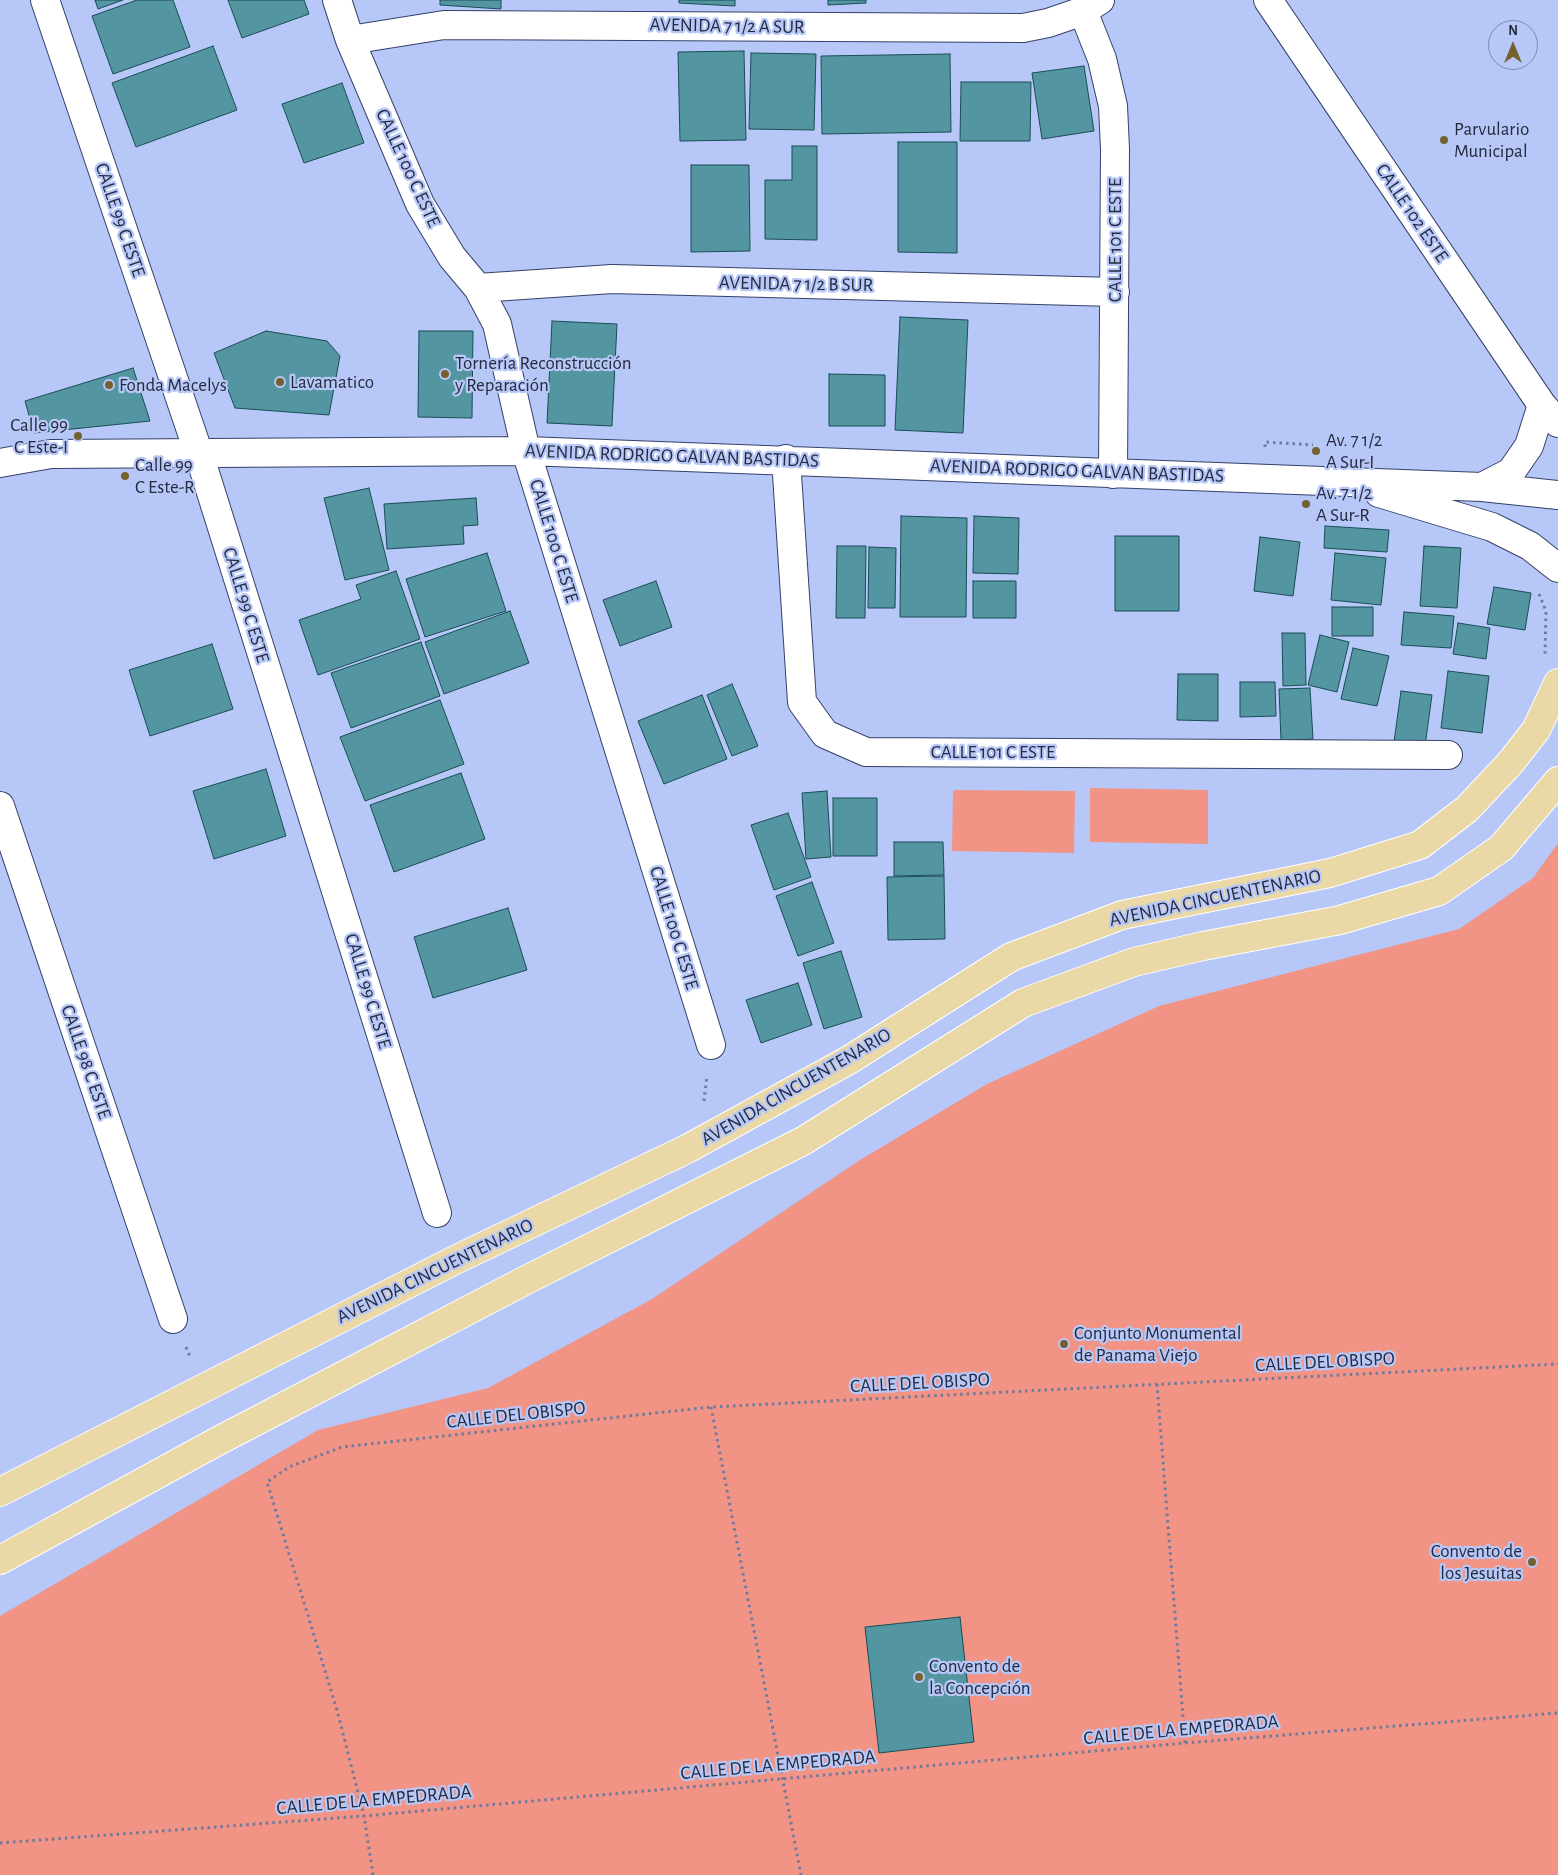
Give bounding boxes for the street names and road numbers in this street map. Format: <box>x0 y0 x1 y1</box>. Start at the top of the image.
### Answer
street label: AVENIDA 7 1/2 A SUR <box>649 13 805 39</box>
street label: CALLE 100 C ESTE <box>371 105 445 231</box>
street label: CALLE 99 C ESTE <box>90 160 150 280</box>
street label: CALLE 102 ESTE <box>1371 160 1453 266</box>
street label: CALLE 101 C ESTE <box>1104 178 1126 302</box>
street label: AVENIDA 7 1/2 B SUR <box>719 271 873 297</box>
street label: AVENIDA RODRIGO GALVAN BASTIDAS <box>525 439 819 473</box>
street label: AVENIDA RODRIGO GALVAN BASTIDAS <box>930 454 1224 488</box>
street label: CALLE 100 C ESTE <box>524 476 584 606</box>
street label: CALLE 99 C ESTE <box>218 545 274 665</box>
street label: CALLE 101 C ESTE <box>931 741 1055 763</box>
street label: CALLE 100 C ESTE <box>644 863 704 993</box>
street label: AVENIDA CINCUENTENARIO <box>1107 864 1323 932</box>
street label: CALLE 99 C ESTE <box>340 931 396 1051</box>
street label: CALLE 98 C ESTE <box>56 1002 116 1122</box>
street label: AVENIDA CINCUENTENARIO <box>697 1023 895 1151</box>
street label: AVENIDA CINCUENTENARIO <box>333 1213 537 1329</box>
street label: CALLE DEL OBISPO <box>1255 1347 1395 1377</box>
street label: CALLE DEL OBISPO <box>850 1368 990 1398</box>
street label: CALLE DEL OBISPO <box>445 1396 587 1434</box>
street label: CALLE DE LA EMPEDRADA <box>1083 1710 1279 1750</box>
street label: CALLE DE LA EMPEDRADA <box>680 1745 876 1785</box>
street label: CALLE DE LA EMPEDRADA <box>276 1780 472 1820</box>

